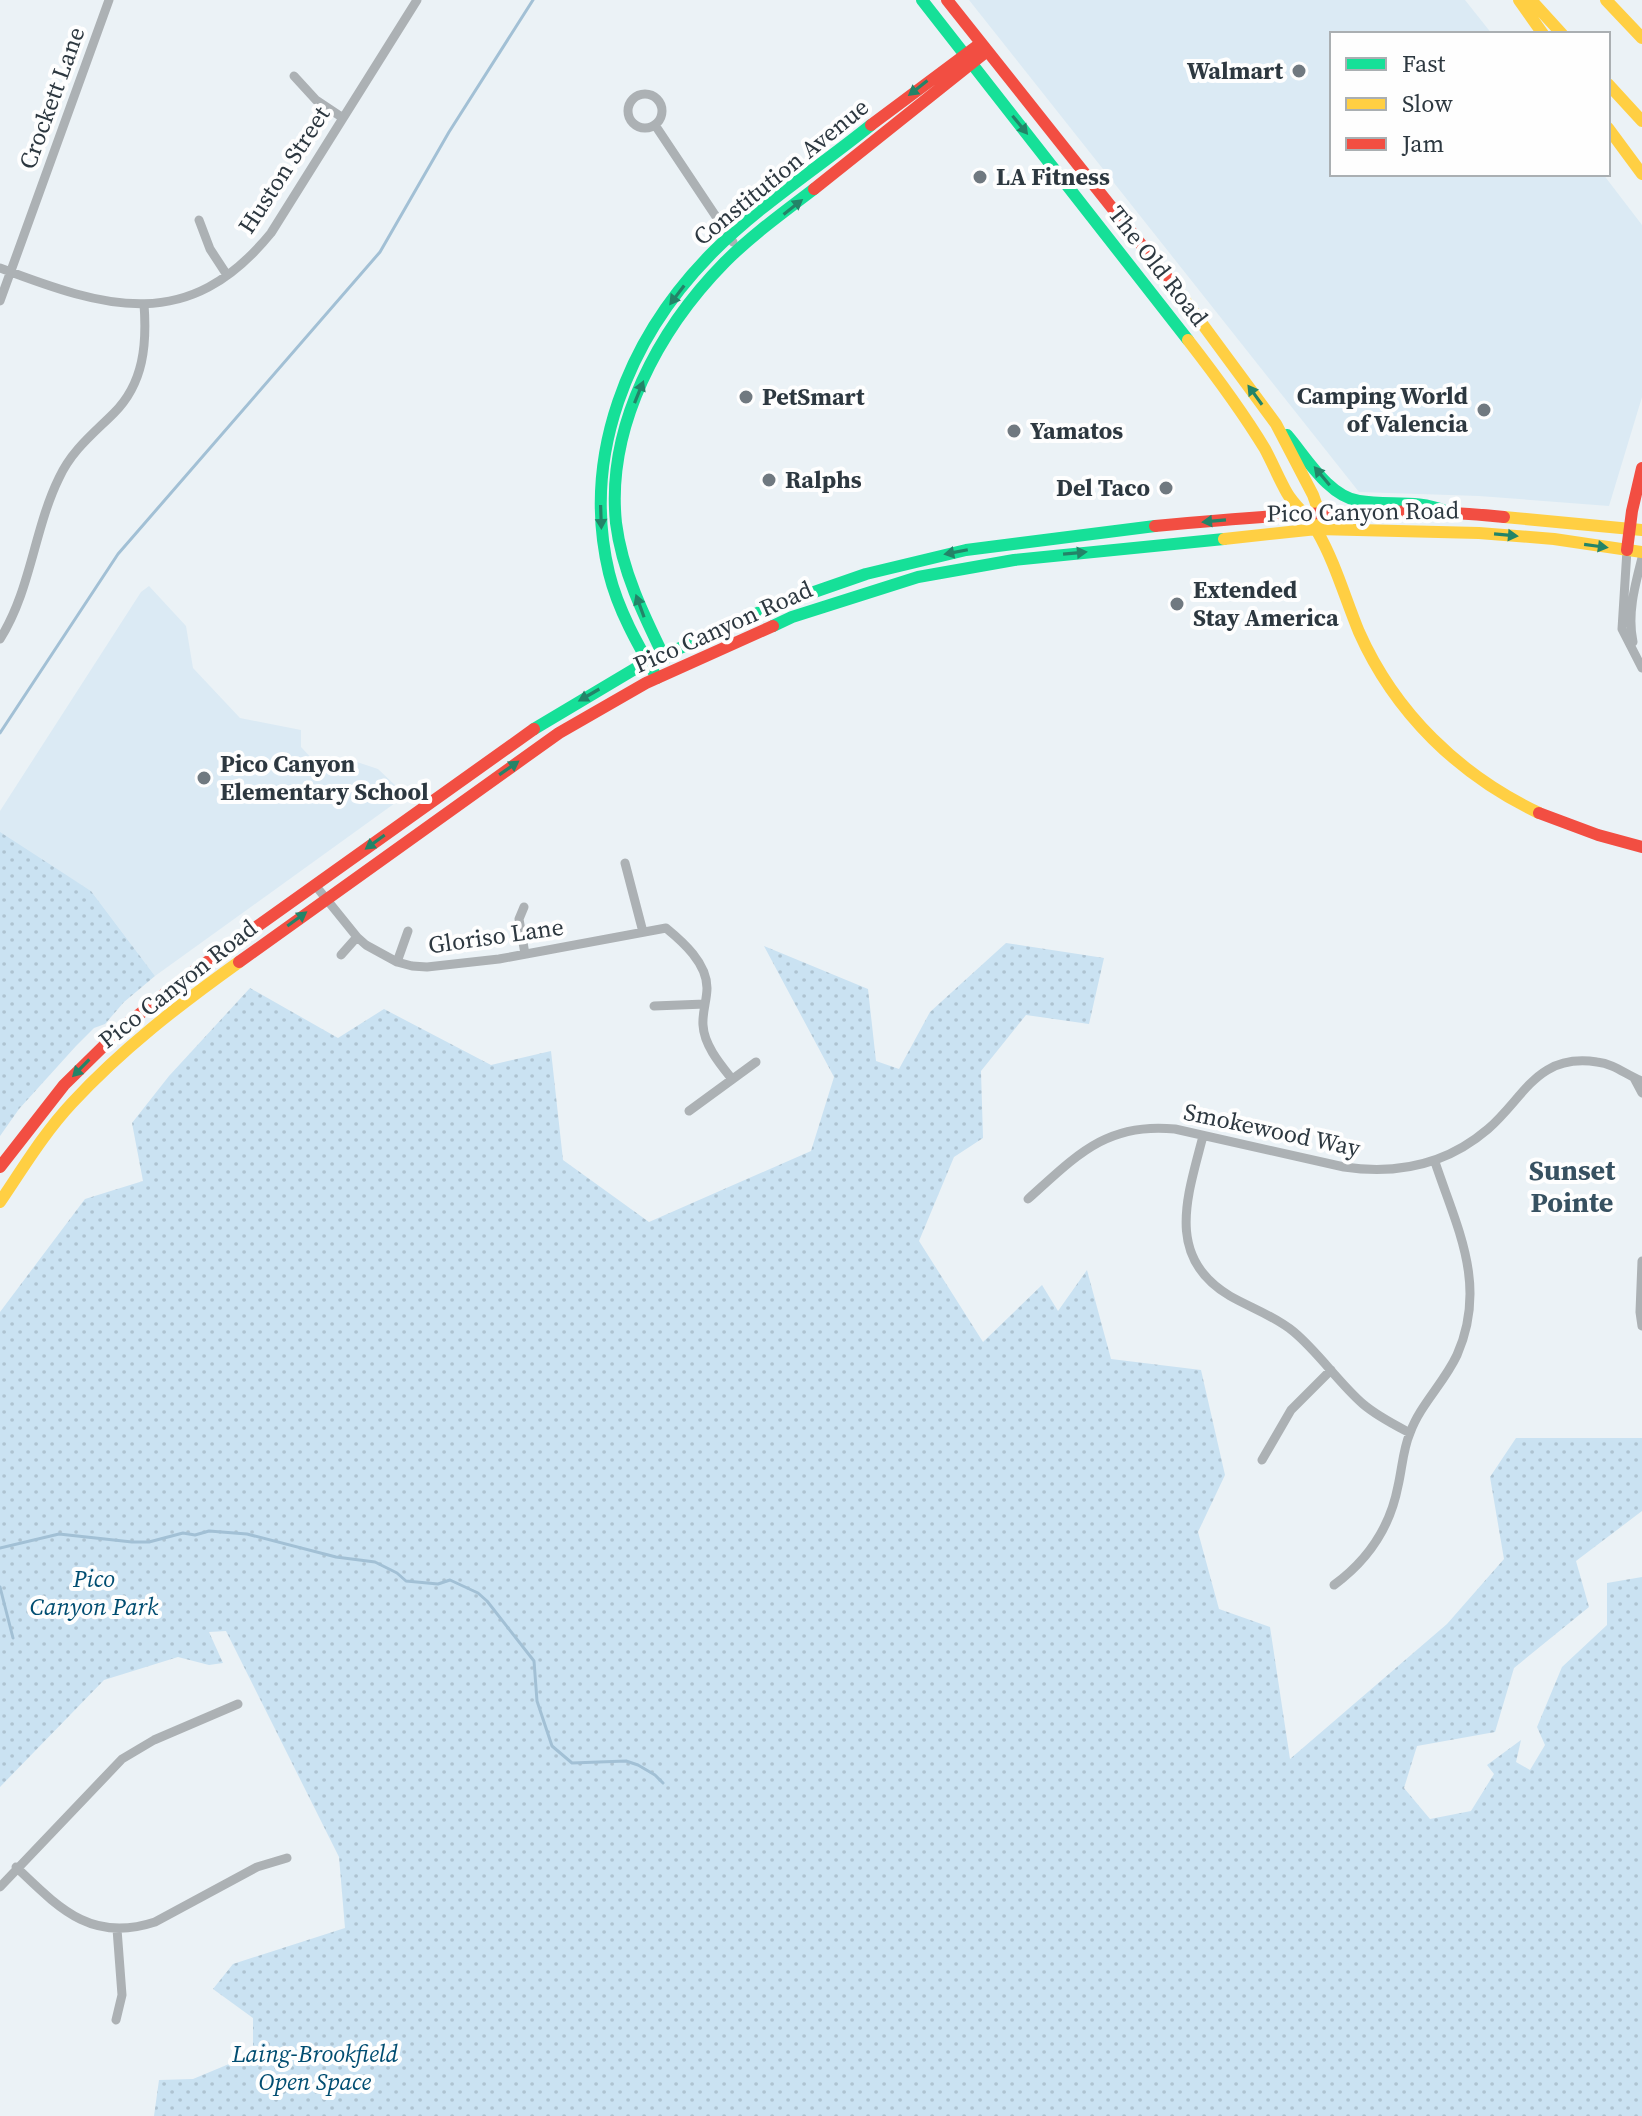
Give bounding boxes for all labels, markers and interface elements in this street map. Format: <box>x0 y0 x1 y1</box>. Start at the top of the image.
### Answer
street label: Crockett Lane <box>11 22 93 174</box>
legend <box>1330 32 1610 176</box>
text: Fast <box>1402 47 1446 80</box>
place label: Walmart <box>1187 54 1283 87</box>
marker: Walmart <box>1290 62 1308 80</box>
one-way arrow <box>908 80 928 96</box>
text: Slow <box>1402 87 1453 120</box>
street label: Constitution Avenue <box>686 90 875 253</box>
street label: Huston Street <box>230 99 337 240</box>
one-way arrow <box>1011 115 1028 135</box>
text: Jam <box>1401 127 1444 160</box>
place label: LA Fitness <box>996 160 1110 193</box>
marker: LA Fitness <box>971 168 989 186</box>
one-way arrow <box>783 199 803 215</box>
street label: The Old Road <box>1101 199 1216 333</box>
one-way arrow <box>669 285 685 305</box>
place label: Camping World of Valencia <box>1297 379 1468 440</box>
one-way arrow <box>633 380 646 404</box>
place label: PetSmart <box>762 380 865 413</box>
one-way arrow <box>1248 385 1264 405</box>
marker: PetSmart <box>737 388 755 406</box>
marker: Camping World of Valencia <box>1475 401 1493 419</box>
place label: Yamatos <box>1030 414 1123 447</box>
marker: Yamatos <box>1005 422 1023 440</box>
place label: Ralphs <box>785 463 862 496</box>
one-way arrow <box>1314 466 1331 486</box>
marker: Ralphs <box>760 471 778 489</box>
place label: Del Taco <box>1056 471 1150 504</box>
marker: Del Taco <box>1157 479 1175 497</box>
street label: Pico Canyon Road <box>1266 493 1460 530</box>
one-way arrow <box>595 505 608 530</box>
one-way arrow <box>1201 514 1226 527</box>
one-way arrow <box>1494 529 1519 542</box>
one-way arrow <box>1584 540 1609 553</box>
one-way arrow <box>943 546 968 559</box>
one-way arrow <box>1063 546 1088 559</box>
street label: Pico Canyon Road <box>628 572 818 681</box>
place label: Extended Stay America <box>1193 573 1339 634</box>
one-way arrow <box>633 594 646 618</box>
marker: Extended Stay America <box>1168 595 1186 613</box>
one-way arrow <box>578 688 601 702</box>
place label: Pico Canyon Elementary School <box>220 747 429 808</box>
one-way arrow <box>498 761 519 776</box>
marker: Pico Canyon Elementary School <box>195 769 213 787</box>
one-way arrow <box>365 833 386 849</box>
street label: Gloriso Lane <box>426 910 566 961</box>
street label: Pico Canyon Road <box>92 911 264 1056</box>
one-way arrow <box>286 911 308 927</box>
one-way arrow <box>72 1058 91 1077</box>
street label: Smokewood Way <box>1181 1095 1364 1164</box>
district label: Sunset Pointe <box>1529 1151 1616 1221</box>
park label: Pico Canyon Park <box>30 1562 159 1623</box>
park label: Laing-Brookfield Open Space <box>231 2037 398 2098</box>

